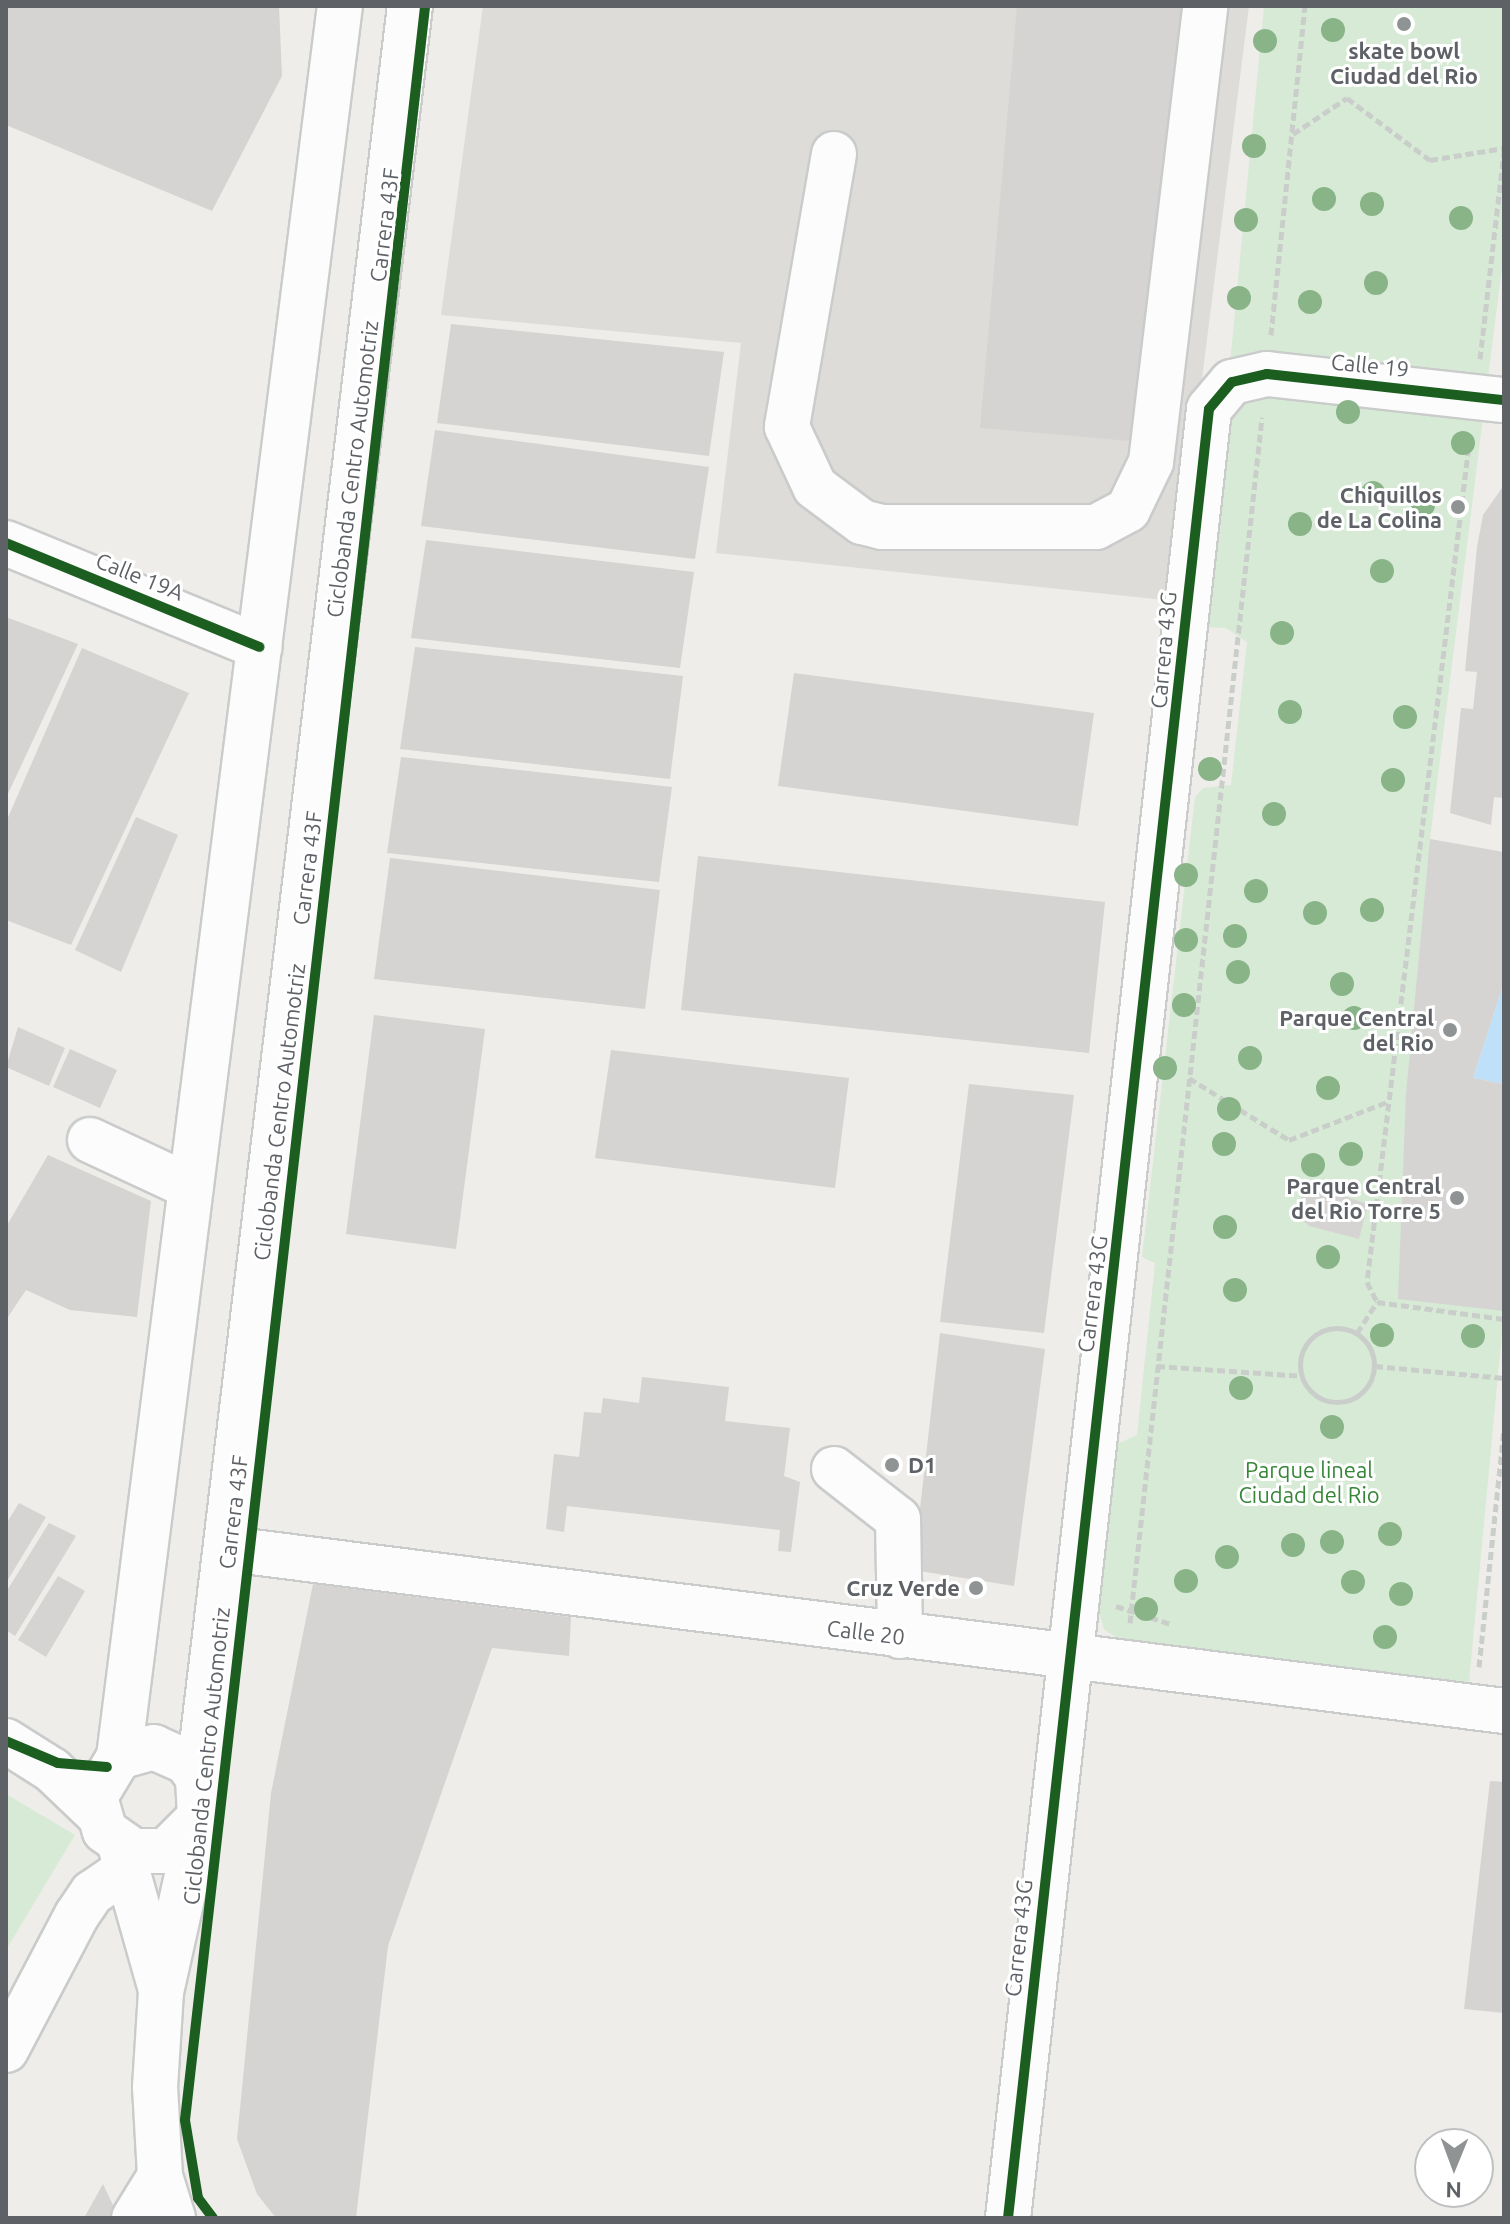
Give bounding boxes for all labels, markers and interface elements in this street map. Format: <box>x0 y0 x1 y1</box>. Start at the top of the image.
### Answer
marker: skate bowl Ciudad del Rio <box>1395 15 1413 33</box>
place label: skate bowl Ciudad del Rio <box>1330 37 1478 88</box>
street label: Carrera 43F <box>364 166 404 284</box>
street label: Ciclobanda Centro Automotriz <box>321 319 383 619</box>
street label: Calle 19 <box>1330 348 1410 382</box>
place label: Chiquillos de La Colina <box>1317 481 1442 532</box>
marker: Chiquillos de La Colina <box>1449 498 1467 516</box>
street label: Calle 19A <box>92 546 188 606</box>
street label: Carrera 43G <box>1145 590 1181 710</box>
street label: Carrera 43F <box>287 809 327 927</box>
street label: Ciclobanda Centro Automotriz <box>248 962 310 1262</box>
place label: Parque Central del Rio <box>1279 1004 1434 1056</box>
marker: Parque Central del Rio <box>1441 1021 1459 1039</box>
place label: Parque Central del Rio Torre 5 <box>1286 1172 1441 1224</box>
marker: Parque Central del Rio Torre 5 <box>1448 1189 1466 1207</box>
street label: Carrera 43G <box>1072 1234 1112 1354</box>
place label: D1 <box>908 1452 936 1478</box>
street label: Carrera 43F <box>213 1453 253 1571</box>
marker: D1 <box>883 1456 901 1474</box>
park label: Parque lineal Ciudad del Rio <box>1238 1456 1380 1508</box>
place label: Cruz Verde <box>846 1575 960 1601</box>
marker: Cruz Verde <box>967 1579 985 1597</box>
street label: Ciclobanda Centro Automotriz <box>177 1606 235 1906</box>
street label: Calle 20 <box>826 1614 906 1650</box>
street label: Carrera 43G <box>999 1878 1037 1998</box>
north arrow <box>1414 2128 1494 2208</box>
text: N <box>1445 2178 1462 2203</box>

